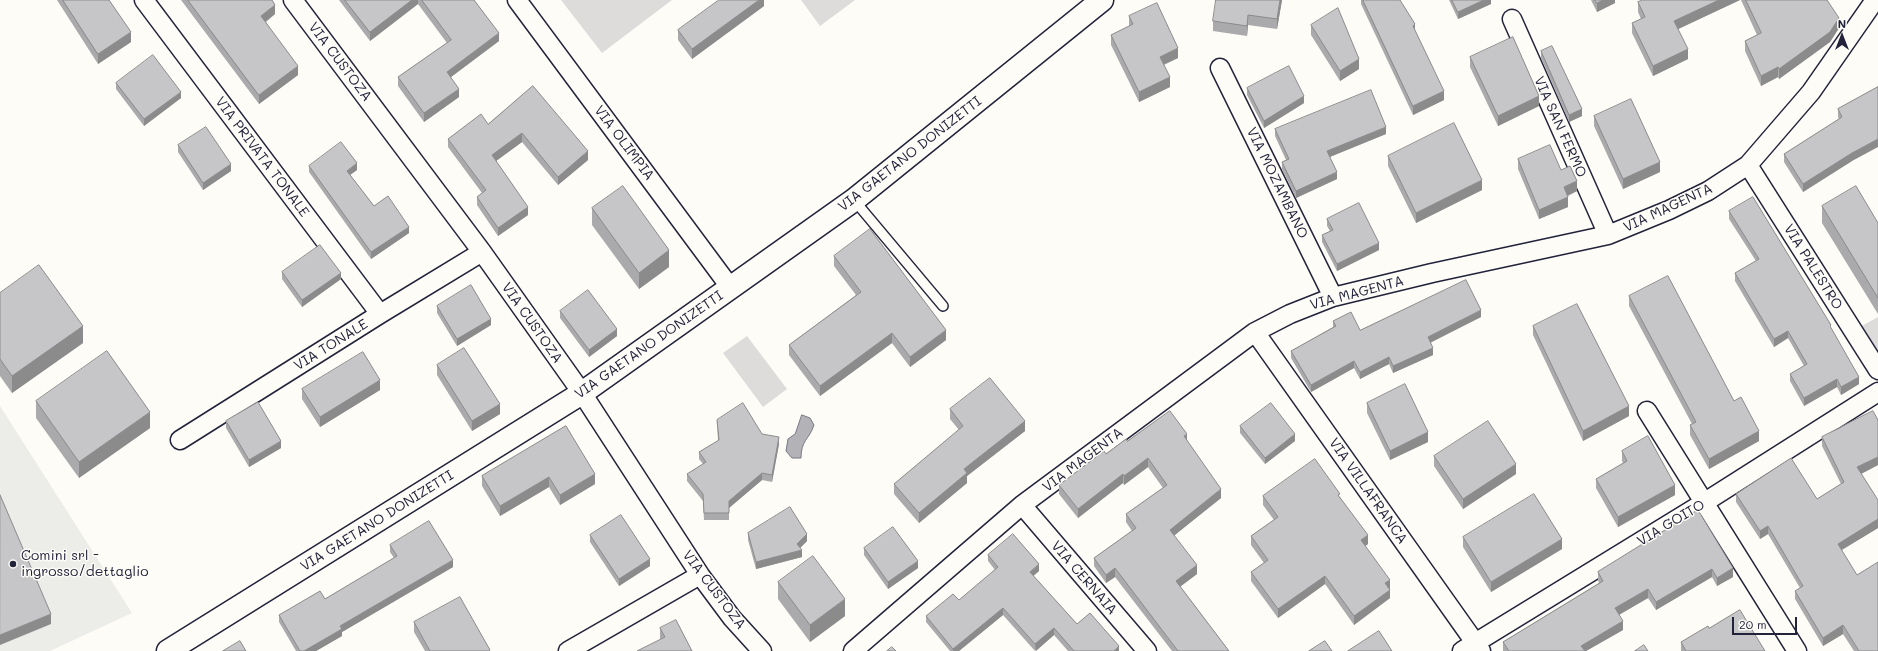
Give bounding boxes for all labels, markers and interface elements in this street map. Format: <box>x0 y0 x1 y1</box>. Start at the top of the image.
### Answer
north arrow <box>1822 16 1862 56</box>
text: N <box>1838 16 1846 31</box>
street label: VIA CUSTOZA <box>305 19 375 105</box>
street label: VIA SAN FERMO <box>1530 74 1590 180</box>
street label: VIA GAETANO DONIZETTI <box>835 93 985 215</box>
street label: VIA PRIVATA TONALE <box>211 94 313 220</box>
street label: VIA OLIMPIA <box>590 102 658 184</box>
street label: VIA MOZAMBANO <box>1243 125 1311 241</box>
street label: VIA MAGENTA <box>1621 180 1715 236</box>
street label: VIA PALESTRO <box>1780 221 1846 313</box>
street label: VIA MAGENTA <box>1308 272 1406 314</box>
street label: VIA CUSTOZA <box>498 279 566 367</box>
street label: VIA GAETANO DONIZETTI <box>572 287 726 403</box>
street label: VIA TONALE <box>291 316 371 374</box>
street label: VIA MAGENTA <box>1039 424 1127 496</box>
street label: VIA VILLAFRANCA <box>1325 435 1411 547</box>
street label: VIA GAETANO DONIZETTI <box>297 467 457 575</box>
street label: VIA GOITO <box>1634 496 1708 550</box>
street label: VIA CERNAIA <box>1047 538 1121 618</box>
street label: VIA CUSTOZA <box>679 547 749 633</box>
place label: Comini srl - ingrosso/dettaglio <box>21 548 149 580</box>
marker: Comini srl - ingrosso/dettaglio <box>8 559 18 569</box>
scale bar <box>1734 609 1799 635</box>
text: 20 m <box>1739 616 1767 632</box>

